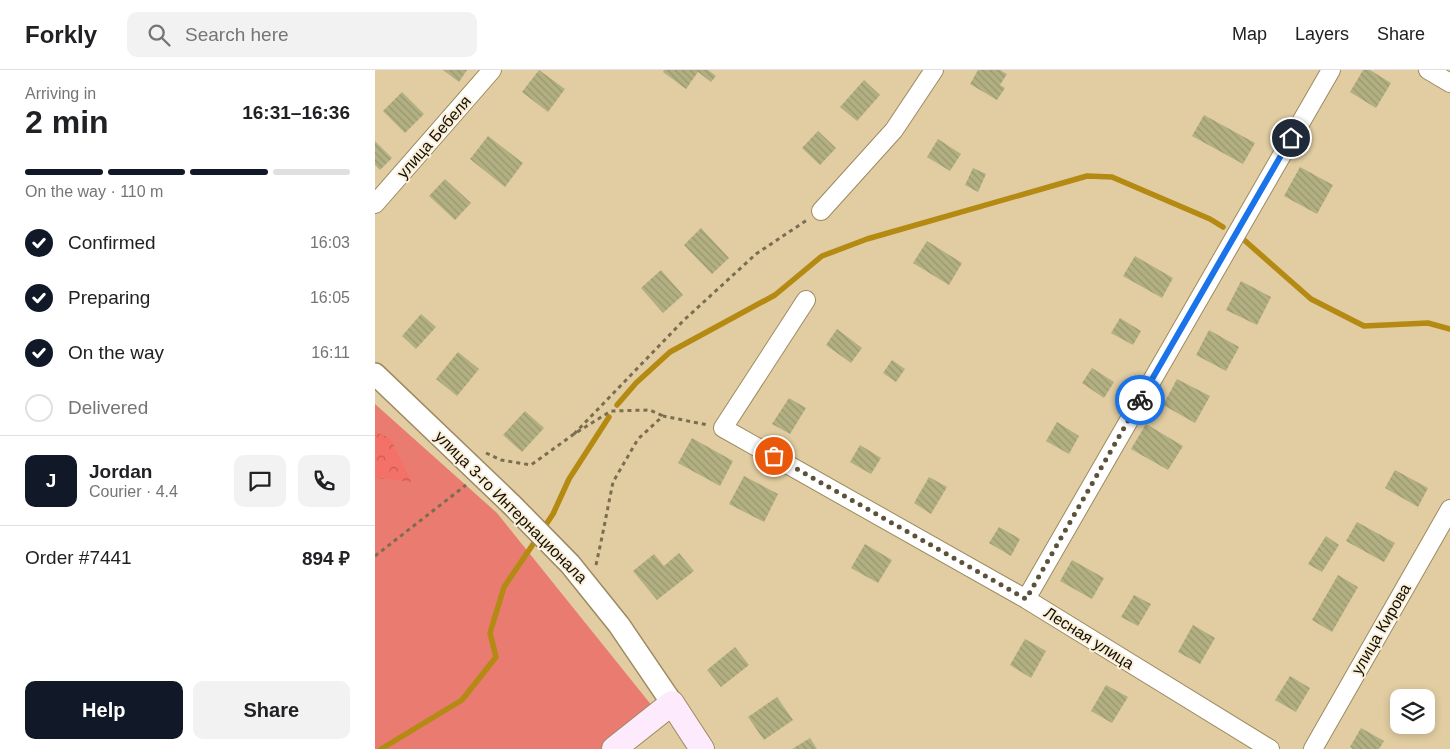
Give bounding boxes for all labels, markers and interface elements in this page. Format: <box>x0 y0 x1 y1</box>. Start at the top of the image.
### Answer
search box <box>127 12 477 57</box>
text: Forkly <box>25 21 97 48</box>
icon: search <box>145 21 173 49</box>
text: Search here <box>185 24 289 45</box>
text: Map <box>1232 24 1267 44</box>
text: Layers <box>1295 24 1349 44</box>
text: Share <box>1377 24 1425 44</box>
text: Arriving in <box>25 85 96 102</box>
street label: улица Бебеля <box>394 93 474 181</box>
text: 16:31–16:36 <box>242 102 350 123</box>
text: 2 min <box>25 104 109 140</box>
pin <box>1270 117 1312 159</box>
icon: home <box>1277 124 1305 152</box>
text: On the way · 110 m <box>25 183 163 200</box>
icon: check <box>25 229 53 257</box>
text: Confirmed <box>68 232 156 253</box>
text: 16:03 <box>310 234 350 251</box>
icon: check <box>25 284 53 312</box>
text: Preparing <box>68 287 150 308</box>
text: 16:05 <box>310 289 350 306</box>
icon: check <box>25 339 53 367</box>
text: On the way <box>68 342 164 363</box>
text: 16:11 <box>311 344 350 361</box>
courier <box>1115 375 1165 425</box>
icon: bike <box>1126 386 1154 414</box>
text: Delivered <box>68 397 148 418</box>
street label: улица 3-го Интернационала <box>432 428 590 586</box>
pin <box>753 435 795 477</box>
icon: bag <box>760 442 788 470</box>
button: chat <box>234 455 286 507</box>
button: phone <box>298 455 350 507</box>
text: Jordan <box>89 461 152 482</box>
text: J <box>46 470 56 491</box>
text: Courier · 4.4 <box>89 483 178 500</box>
text: Order #7441 <box>25 547 132 568</box>
text: 894 ₽ <box>302 548 350 569</box>
street label: улица Кирова <box>1348 581 1414 677</box>
street label: Лесная улица <box>1041 604 1137 672</box>
button: Help <box>25 681 183 739</box>
button: Share <box>193 681 350 739</box>
map controls <box>1390 689 1435 734</box>
button: layers <box>1390 689 1435 734</box>

